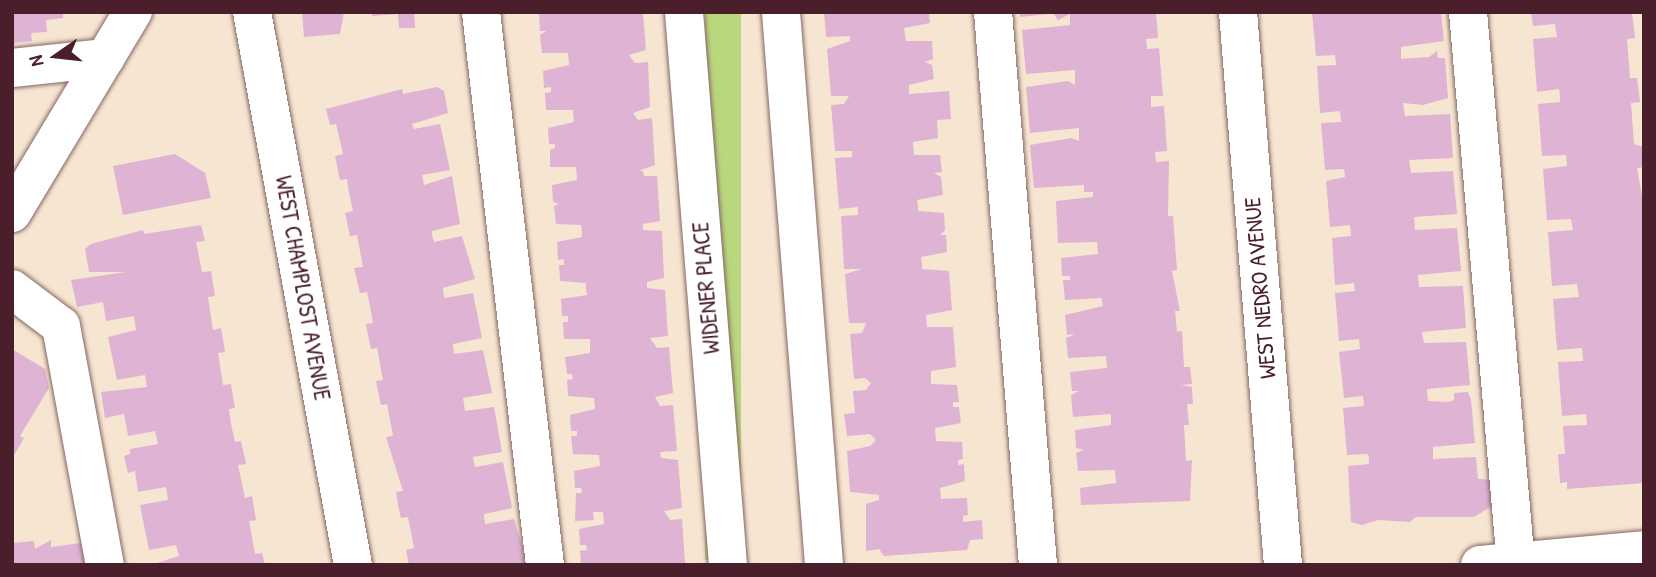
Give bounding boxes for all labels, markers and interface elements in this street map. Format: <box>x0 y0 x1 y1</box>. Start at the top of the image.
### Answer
north arrow <box>21 21 91 91</box>
text: N <box>22 53 49 69</box>
street label: WEST CHAMPLOST AVENUE <box>270 174 336 402</box>
street label: WEST NEDRO AVENUE <box>1238 196 1282 380</box>
street label: WIDENER PLACE <box>686 221 726 355</box>

